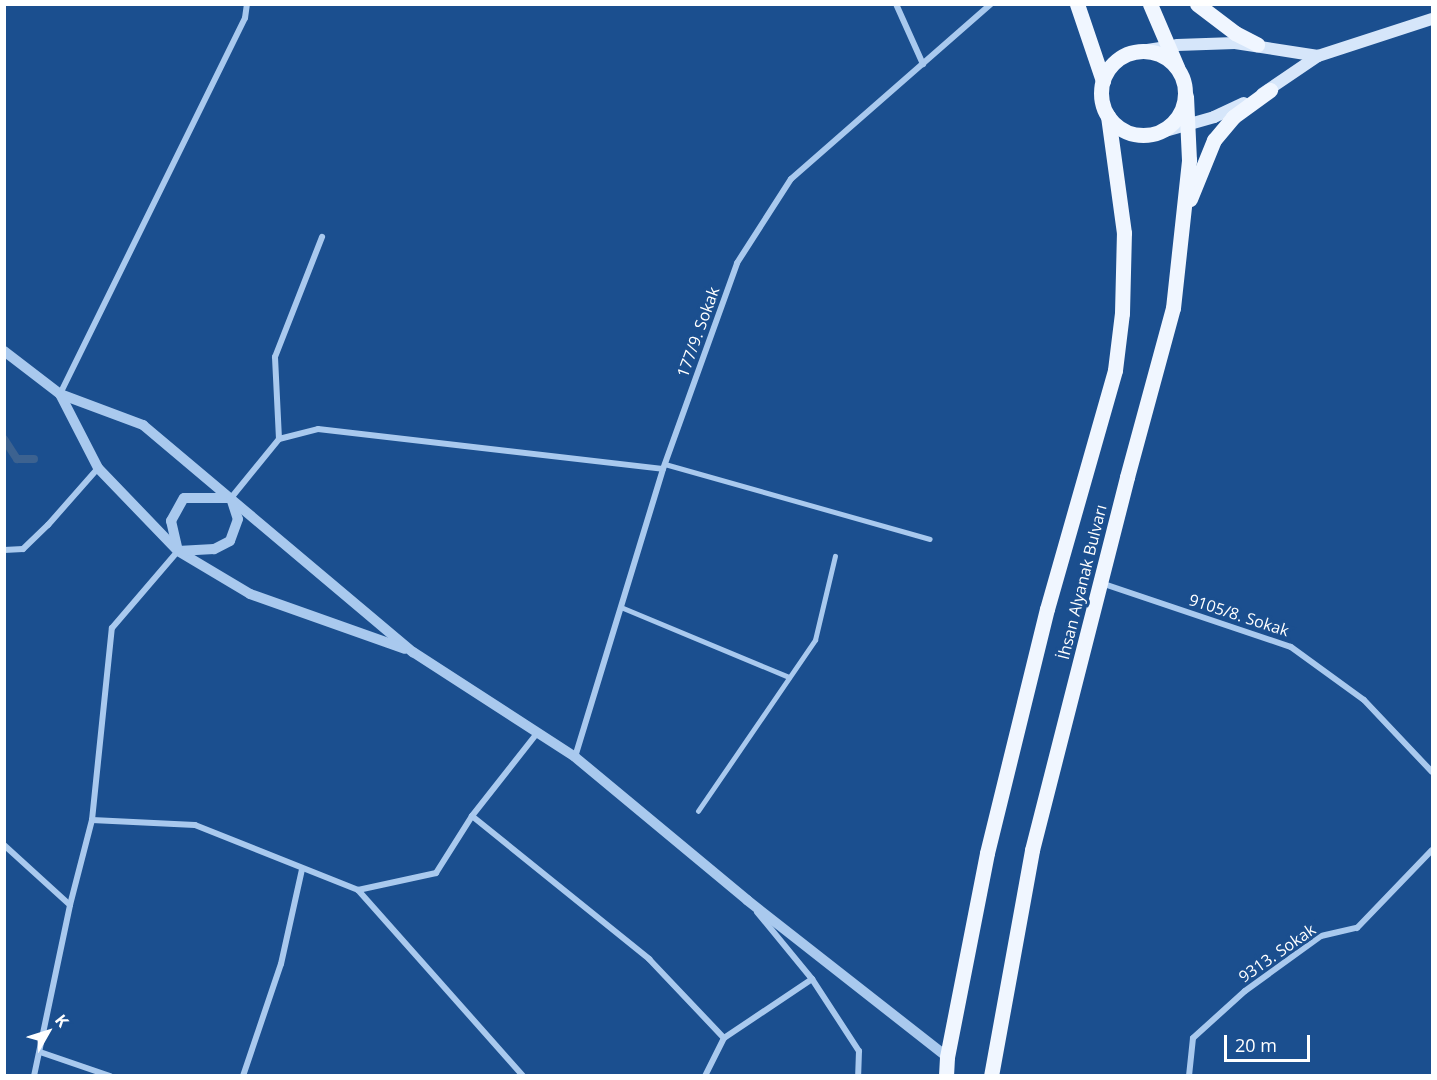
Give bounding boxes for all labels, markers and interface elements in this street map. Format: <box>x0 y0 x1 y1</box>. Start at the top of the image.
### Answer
street label: 177/9. Sokak <box>673 284 723 380</box>
street label: İhsan Alyanak Bulvarı <box>1053 503 1111 661</box>
street label: 9105/8. Sokak <box>1187 590 1291 640</box>
street label: 9313. Sokak <box>1235 920 1319 986</box>
north arrow <box>18 1002 78 1062</box>
text: K <box>50 1010 74 1032</box>
scale bar <box>1227 1023 1312 1061</box>
text: 20 m <box>1235 1033 1277 1057</box>

